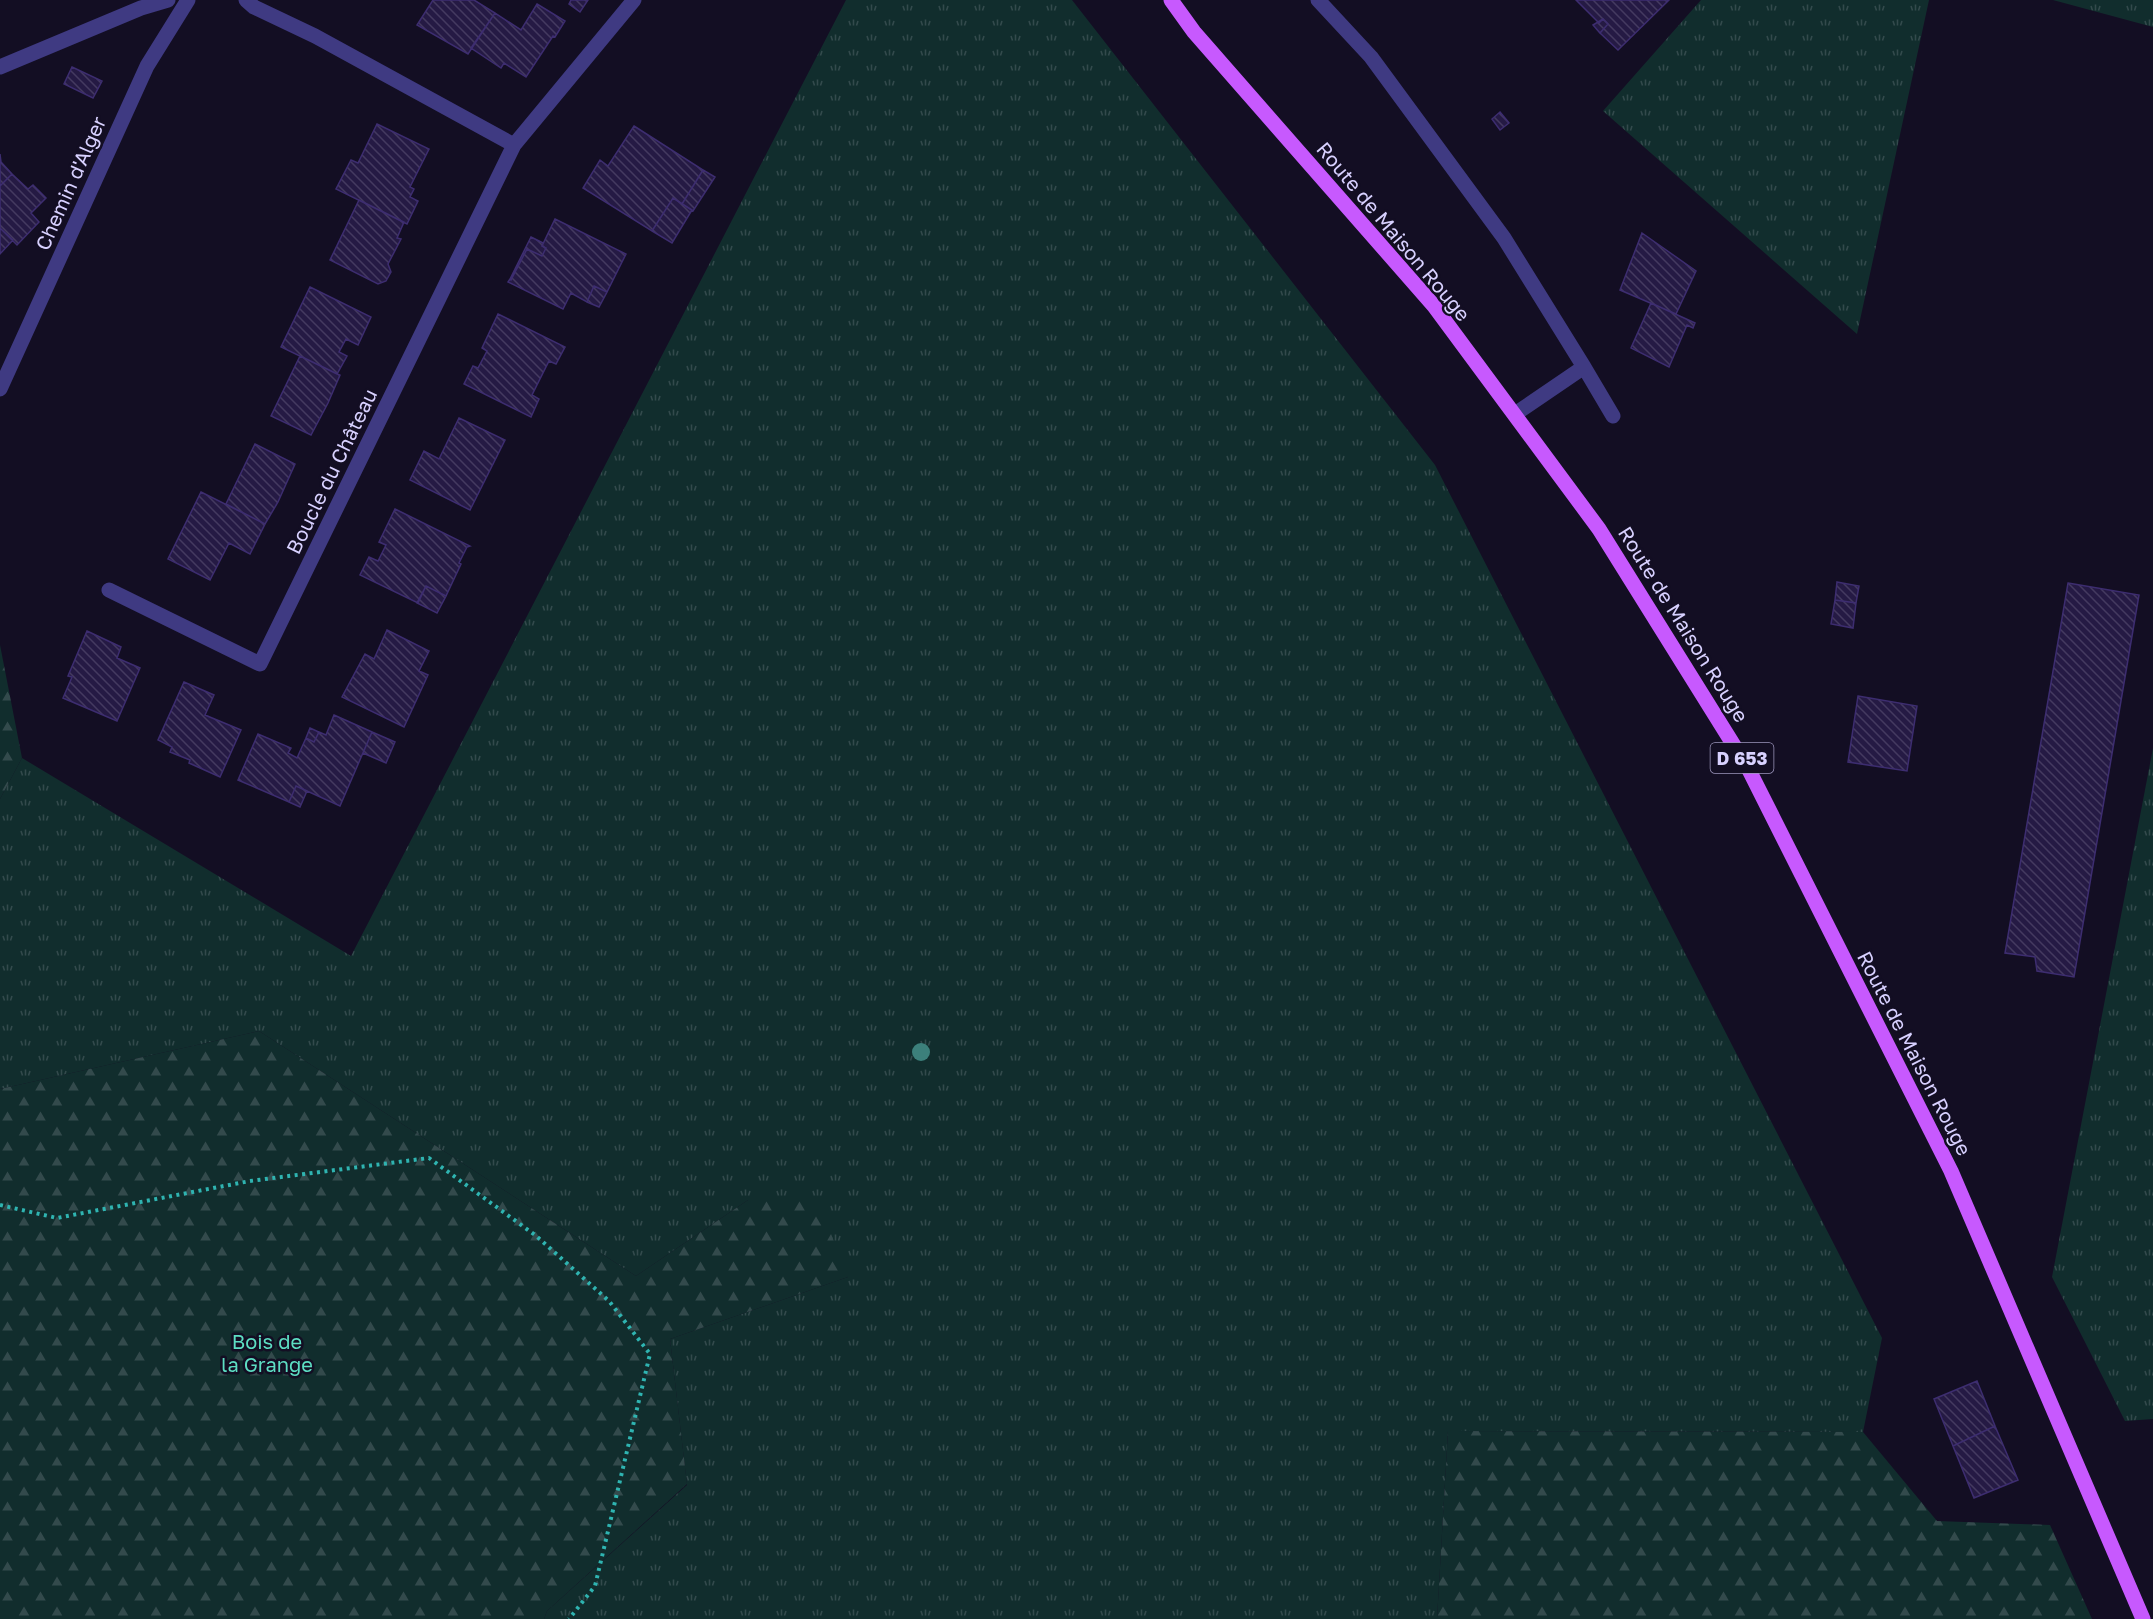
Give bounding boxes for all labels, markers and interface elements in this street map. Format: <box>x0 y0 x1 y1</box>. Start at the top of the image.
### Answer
street label: Chemin d'Alger <box>30 112 110 254</box>
street label: Route de Maison Rouge <box>1312 137 1476 325</box>
street label: Boucle du Château <box>281 385 381 557</box>
street label: Route de Maison Rouge <box>1614 522 1754 726</box>
road number: D 653 <box>1710 743 1774 773</box>
street label: Route de Maison Rouge <box>1853 947 1977 1159</box>
park label: Bois de la Grange <box>221 1329 313 1376</box>

